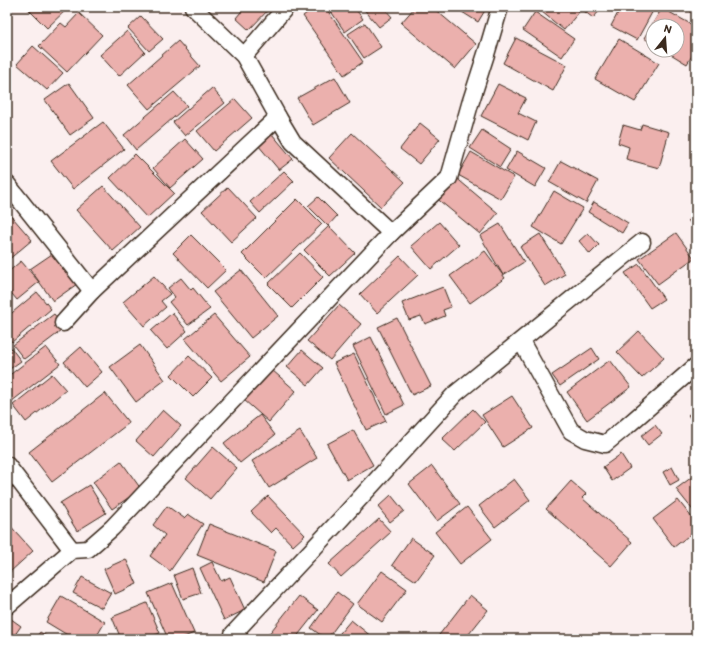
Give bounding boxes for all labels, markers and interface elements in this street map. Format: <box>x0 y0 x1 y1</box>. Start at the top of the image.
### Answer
north arrow <box>645 18 685 58</box>
text: N <box>662 22 673 36</box>

